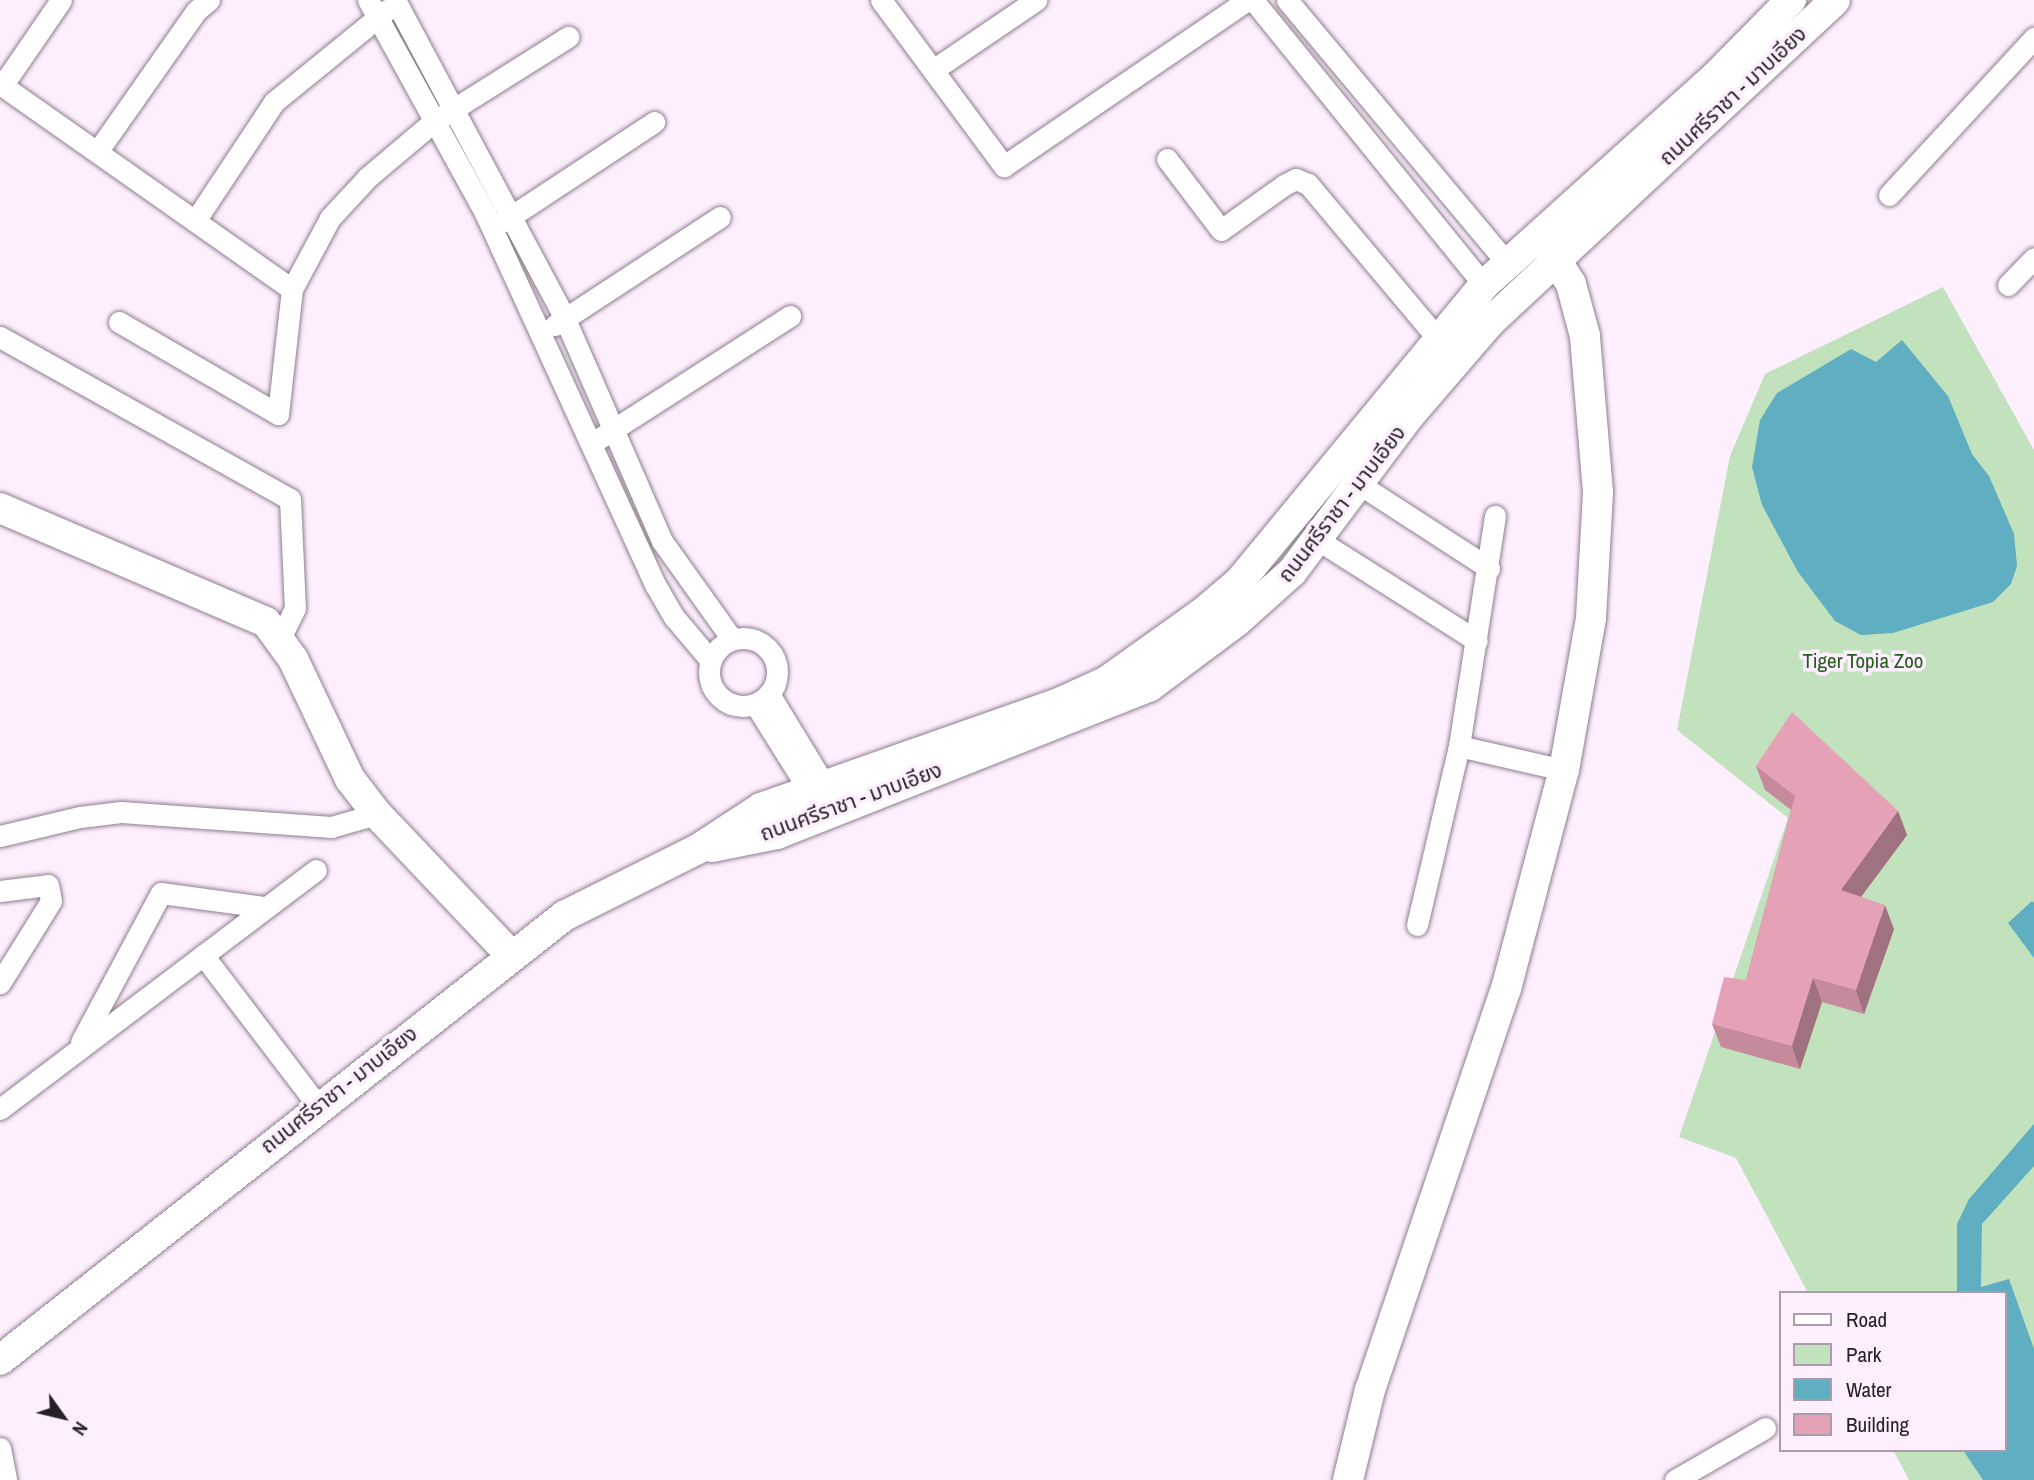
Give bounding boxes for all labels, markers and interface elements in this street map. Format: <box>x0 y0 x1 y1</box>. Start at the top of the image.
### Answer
street label: ถนนศรีราชา - มาบเอียง <box>1654 21 1812 171</box>
street label: ถนนศรีราชา - มาบเอียง <box>1273 421 1411 587</box>
park label: Tiger Topia Zoo <box>1802 648 1924 674</box>
street label: ถนนศรีราชา - มาบเอียง <box>757 757 945 847</box>
street label: ถนนศรีราชา - มาบเอียง <box>256 1021 422 1159</box>
legend <box>1778 1291 2006 1452</box>
text: Road <box>1846 1305 1887 1334</box>
text: Park <box>1846 1340 1881 1369</box>
text: Water <box>1846 1375 1891 1404</box>
north arrow <box>28 1382 98 1452</box>
text: Building <box>1846 1410 1909 1439</box>
text: N <box>66 1417 94 1441</box>

